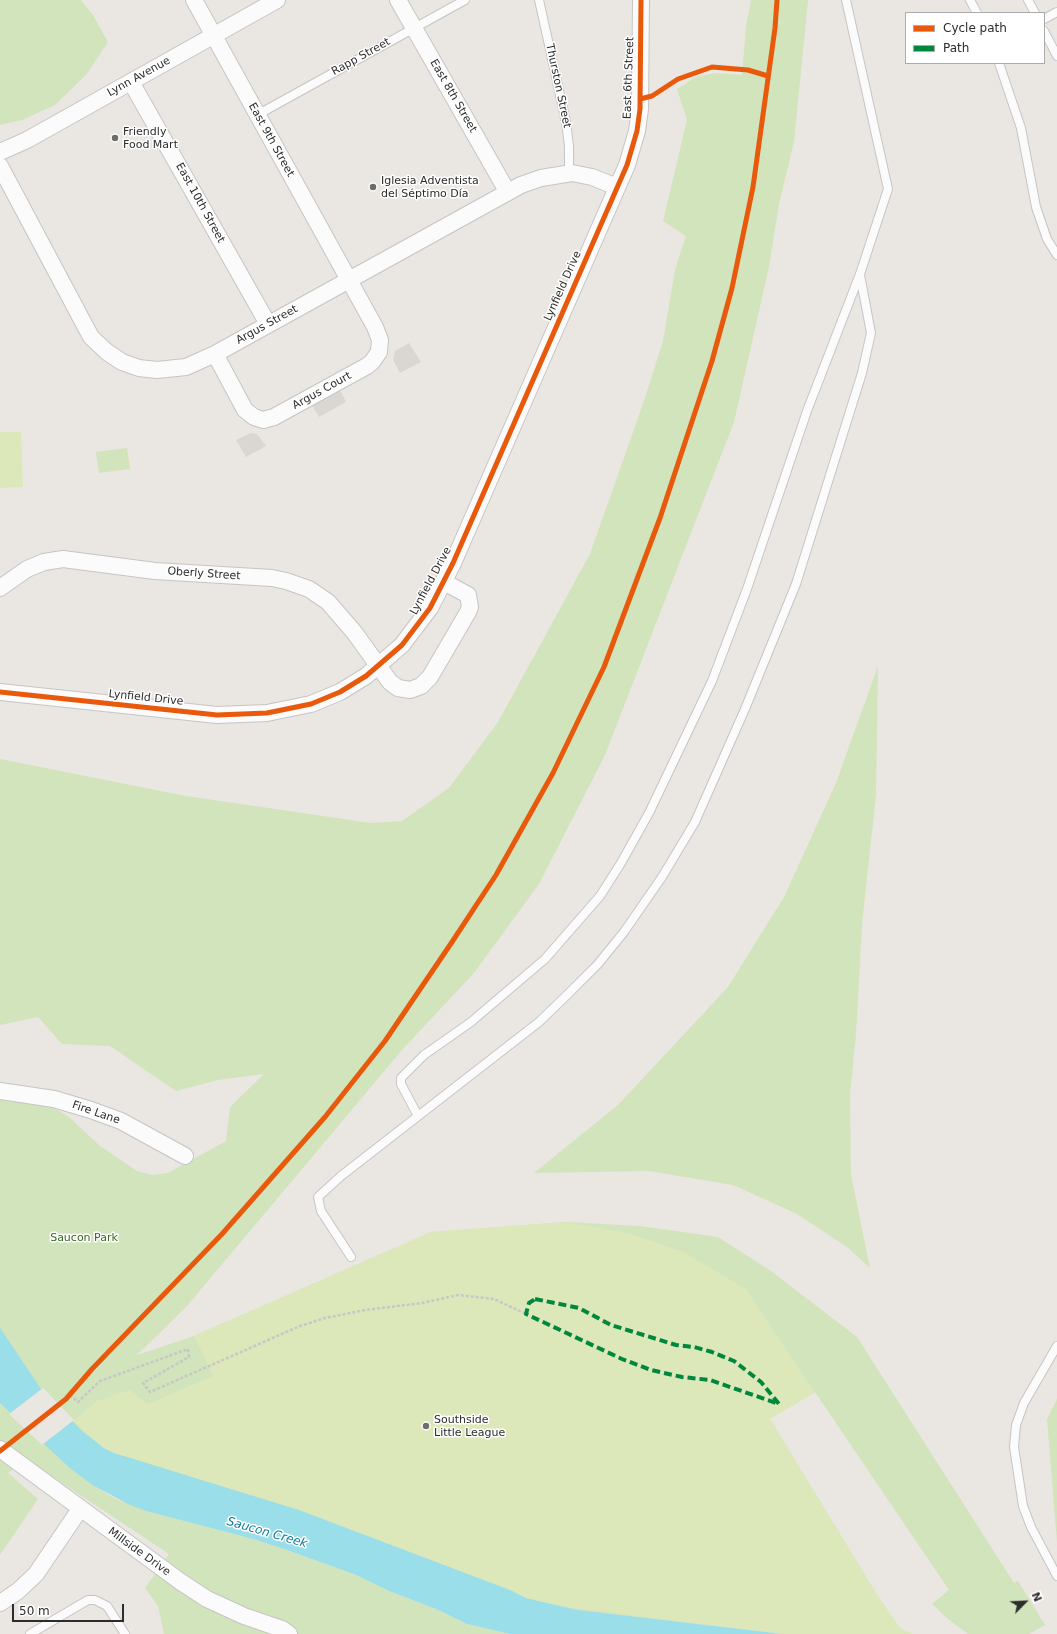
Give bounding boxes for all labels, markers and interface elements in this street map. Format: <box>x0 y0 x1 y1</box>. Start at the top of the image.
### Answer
legend <box>905 12 1045 64</box>
text: Cycle path <box>943 21 1007 35</box>
street label: Rapp Street <box>329 35 393 79</box>
street label: East 6th Street <box>621 37 637 119</box>
text: Path <box>943 41 969 55</box>
street label: Thurston Street <box>543 43 573 129</box>
street label: Lynn Avenue <box>105 54 173 100</box>
street label: East 8th Street <box>427 57 479 135</box>
street label: East 9th Street <box>245 101 297 179</box>
place label: Friendly Food Mart <box>123 125 178 151</box>
marker: Friendly Food Mart <box>110 133 120 143</box>
street label: East 10th Street <box>173 161 227 245</box>
place label: Iglesia Adventista del Séptimo Día <box>381 174 479 200</box>
marker: Iglesia Adventista del Séptimo Día <box>368 182 378 192</box>
street label: Lynfield Drive <box>542 249 584 323</box>
street label: Argus Street <box>234 303 300 347</box>
street label: Argus Court <box>290 369 354 413</box>
street label: Lynfield Drive <box>408 545 454 617</box>
street label: Oberly Street <box>167 565 241 583</box>
street label: Lynfield Drive <box>108 688 184 708</box>
street label: Fire Lane <box>70 1099 122 1127</box>
park label: Saucon Park <box>50 1231 118 1245</box>
place label: Southside Little League <box>434 1413 505 1439</box>
marker: Southside Little League <box>421 1421 431 1431</box>
water label: Saucon Creek <box>225 1515 309 1551</box>
street label: Millside Drive <box>105 1525 173 1579</box>
north arrow <box>1005 1582 1045 1622</box>
text: N <box>1029 1590 1044 1604</box>
scale bar <box>14 1596 126 1622</box>
text: 50 m <box>19 1604 50 1618</box>

